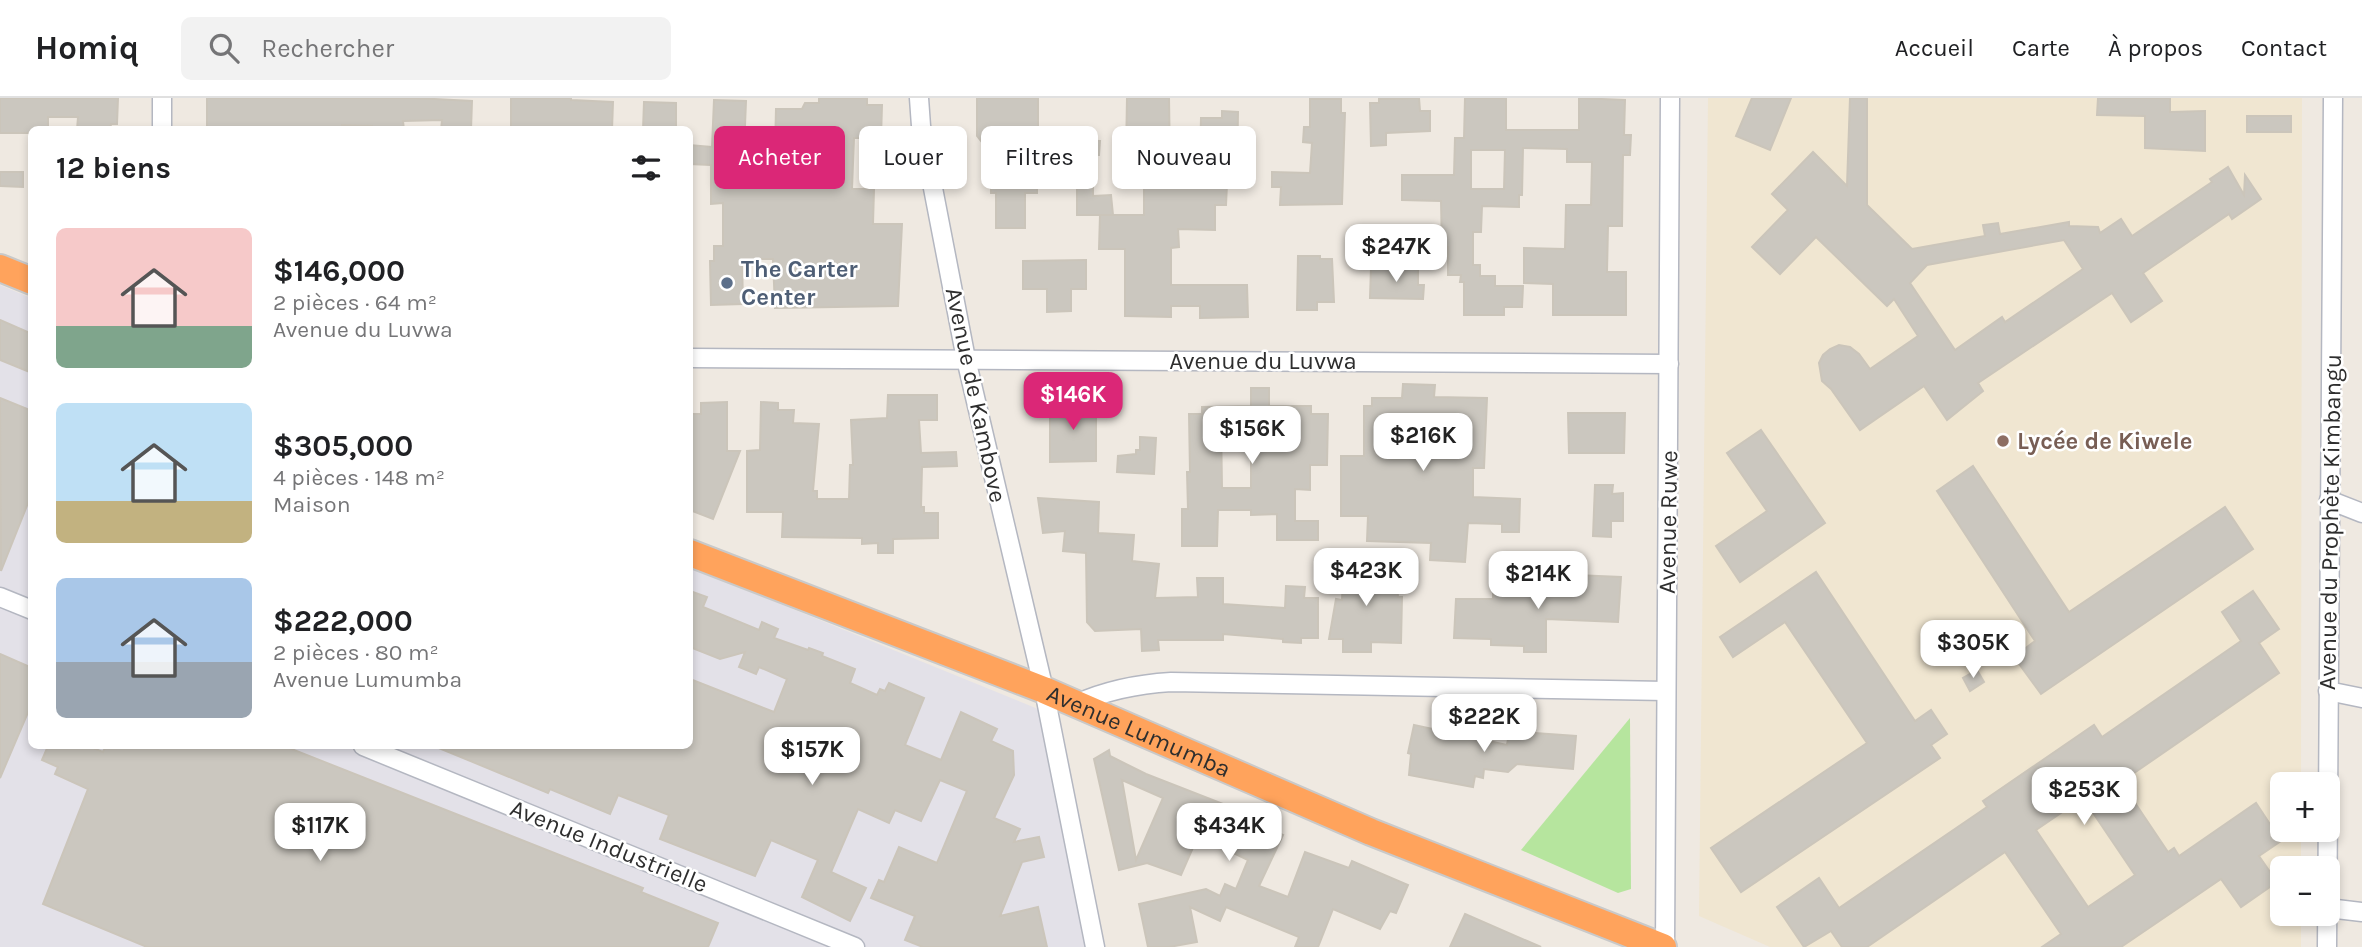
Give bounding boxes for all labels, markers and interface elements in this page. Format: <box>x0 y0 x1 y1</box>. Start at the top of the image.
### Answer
search box <box>181 17 671 80</box>
text: Homiq <box>35 29 139 67</box>
icon: search <box>205 29 243 67</box>
text: Rechercher <box>261 33 394 64</box>
text: Accueil <box>1895 34 1974 62</box>
text: Carte <box>2012 34 2070 62</box>
text: À propos <box>2108 34 2203 62</box>
text: Contact <box>2241 34 2327 62</box>
chip: Acheter <box>714 126 845 189</box>
chip: Louer <box>859 126 967 189</box>
chip: Filtres <box>981 126 1098 189</box>
chip: Nouveau <box>1112 126 1256 189</box>
icon: filters <box>627 149 665 187</box>
text: 12 biens <box>56 150 171 186</box>
pin: $247K <box>1347 225 1445 284</box>
text: $247K <box>1361 233 1431 260</box>
text: $146,000 <box>273 253 405 289</box>
place label: The Carter Center <box>741 255 858 311</box>
icon: home <box>112 256 196 340</box>
marker: The Carter Center <box>719 275 735 291</box>
street label: Avenue de Kambove <box>940 285 1012 505</box>
text: 2 pièces · 64 m² <box>273 289 437 316</box>
text: Avenue du Luvwa <box>273 316 453 343</box>
street label: Avenue du Luvwa <box>1169 347 1357 375</box>
street label: Avenue du Prophète Kimbangu <box>2313 354 2347 690</box>
pin: $146K <box>1024 372 1122 432</box>
text: $146K <box>1040 381 1106 408</box>
pin: $156K <box>1203 406 1301 466</box>
pin: $216K <box>1374 414 1472 473</box>
text: $156K <box>1219 415 1285 442</box>
text: $216K <box>1390 422 1456 449</box>
place label: Lycée de Kiwele <box>2017 427 2192 455</box>
text: $305,000 <box>273 428 413 464</box>
icon: home <box>112 431 196 515</box>
marker: Lycée de Kiwele <box>1995 433 2011 449</box>
street label: Avenue Ruwe <box>1653 450 1683 594</box>
text: 4 pièces · 148 m² <box>273 464 445 491</box>
text: Maison <box>273 491 351 518</box>
pin: $423K <box>1317 548 1415 608</box>
pin: $214K <box>1489 552 1587 611</box>
text: $423K <box>1330 557 1402 584</box>
text: $214K <box>1505 560 1571 587</box>
text: $222,000 <box>273 603 413 639</box>
icon: home <box>112 606 196 690</box>
pin: $305K <box>1924 620 2022 680</box>
text: $305K <box>1936 629 2010 656</box>
text: 2 pièces · 80 m² <box>273 639 439 666</box>
text: Avenue Lumumba <box>273 666 462 693</box>
street label: Avenue Lumumba <box>1043 679 1235 783</box>
pin: $222K <box>1435 694 1533 754</box>
text: $222K <box>1448 703 1520 730</box>
pin: $157K <box>763 728 861 787</box>
text: $157K <box>780 736 844 763</box>
pin: $253K <box>2035 768 2133 827</box>
map controls <box>2270 772 2340 926</box>
button: + <box>2270 772 2340 842</box>
text: $253K <box>2048 776 2120 803</box>
street label: Avenue Industrielle <box>506 794 712 898</box>
pin: $117K <box>271 804 369 863</box>
pin: $434K <box>1180 804 1278 863</box>
text: $117K <box>291 812 349 839</box>
text: $434K <box>1193 812 1265 839</box>
button: − <box>2270 856 2340 926</box>

